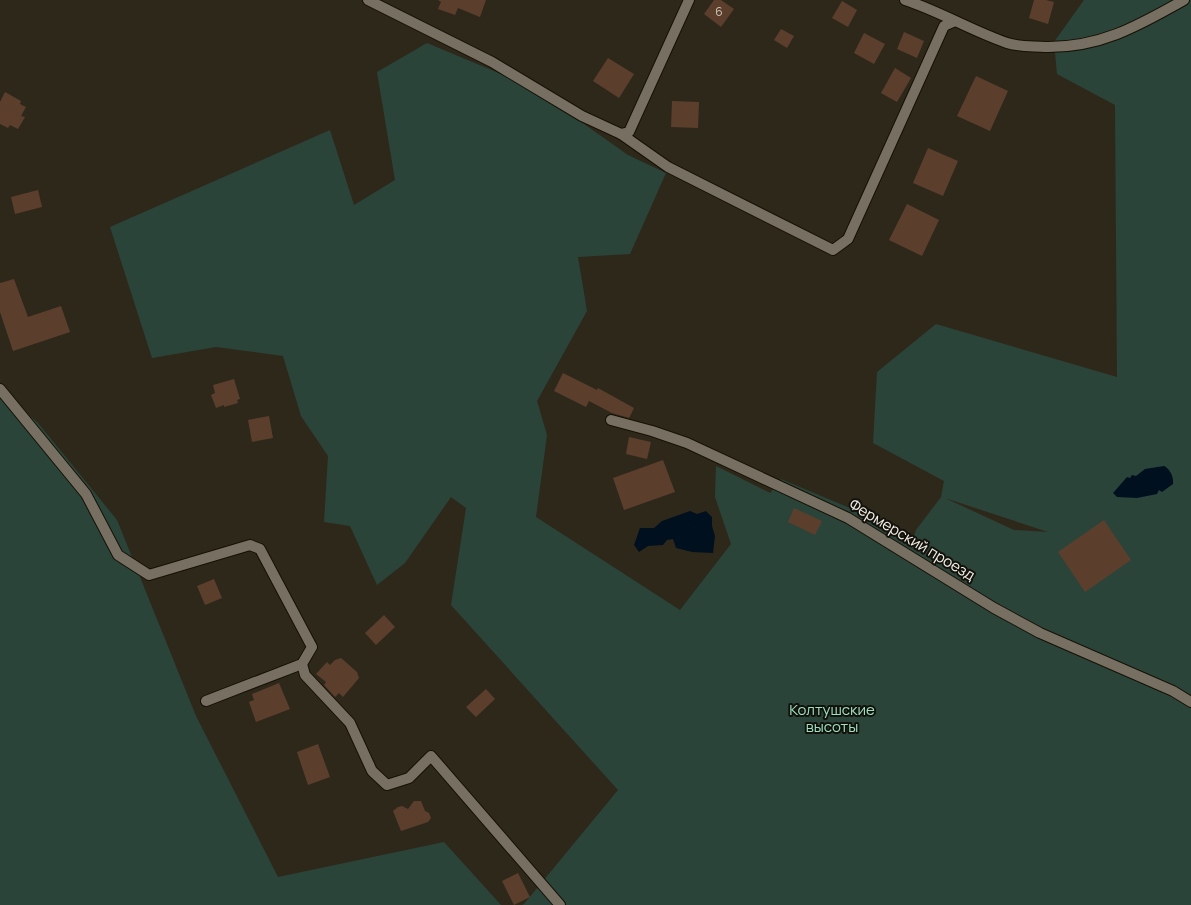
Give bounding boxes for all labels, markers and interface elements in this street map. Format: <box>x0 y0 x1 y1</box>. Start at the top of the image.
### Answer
house number: 6 <box>715 3 723 20</box>
street label: Фермерский проезд <box>845 494 979 586</box>
park label: Колтушские высоты <box>789 699 875 737</box>

